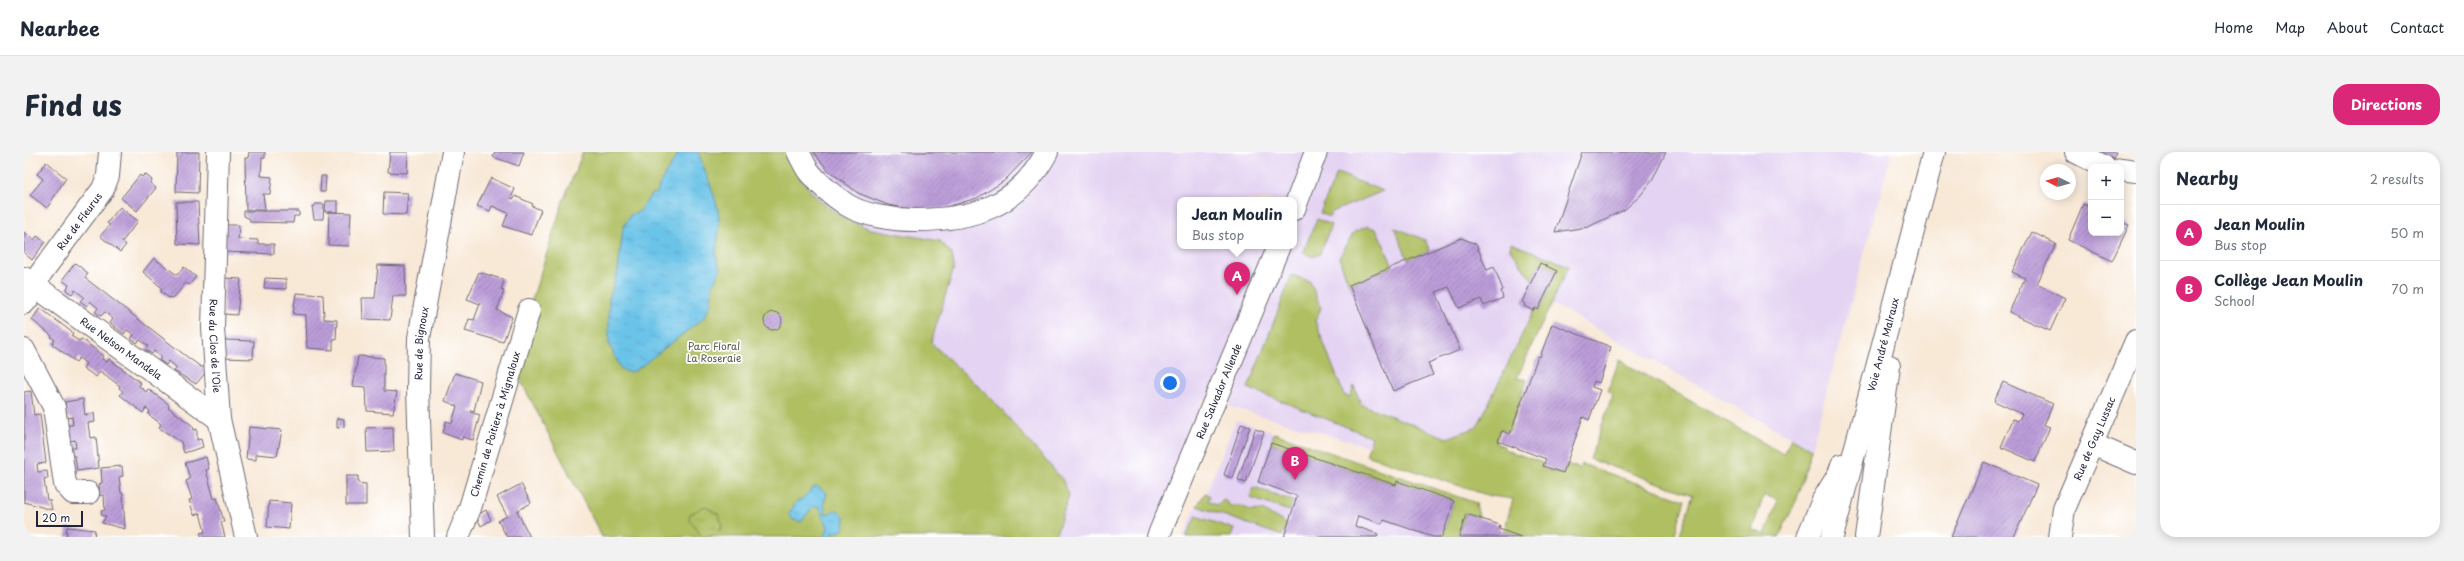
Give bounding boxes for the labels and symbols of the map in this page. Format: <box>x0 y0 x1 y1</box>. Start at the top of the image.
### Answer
north arrow <box>2040 164 2076 200</box>
street label: Rue de Fleurus <box>53 189 105 253</box>
pin: A <box>1224 262 1250 295</box>
street label: Voie André Malraux <box>1863 296 1902 393</box>
street label: Rue du Clos de l'Oie <box>206 299 225 393</box>
street label: Rue de Bignoux <box>410 305 432 380</box>
street label: Rue Nelson Mandela <box>77 313 166 383</box>
park label: Parc Floral La Roseraie <box>687 338 741 365</box>
street label: Rue Salvador Allende <box>1192 340 1245 441</box>
street label: Chemin de Poitiers à Mignaloux <box>466 349 523 499</box>
your location <box>1160 373 1180 393</box>
street label: Rue de Gay Lussac <box>2069 394 2118 483</box>
pin: B <box>1282 447 1308 480</box>
scale bar <box>36 509 83 528</box>

